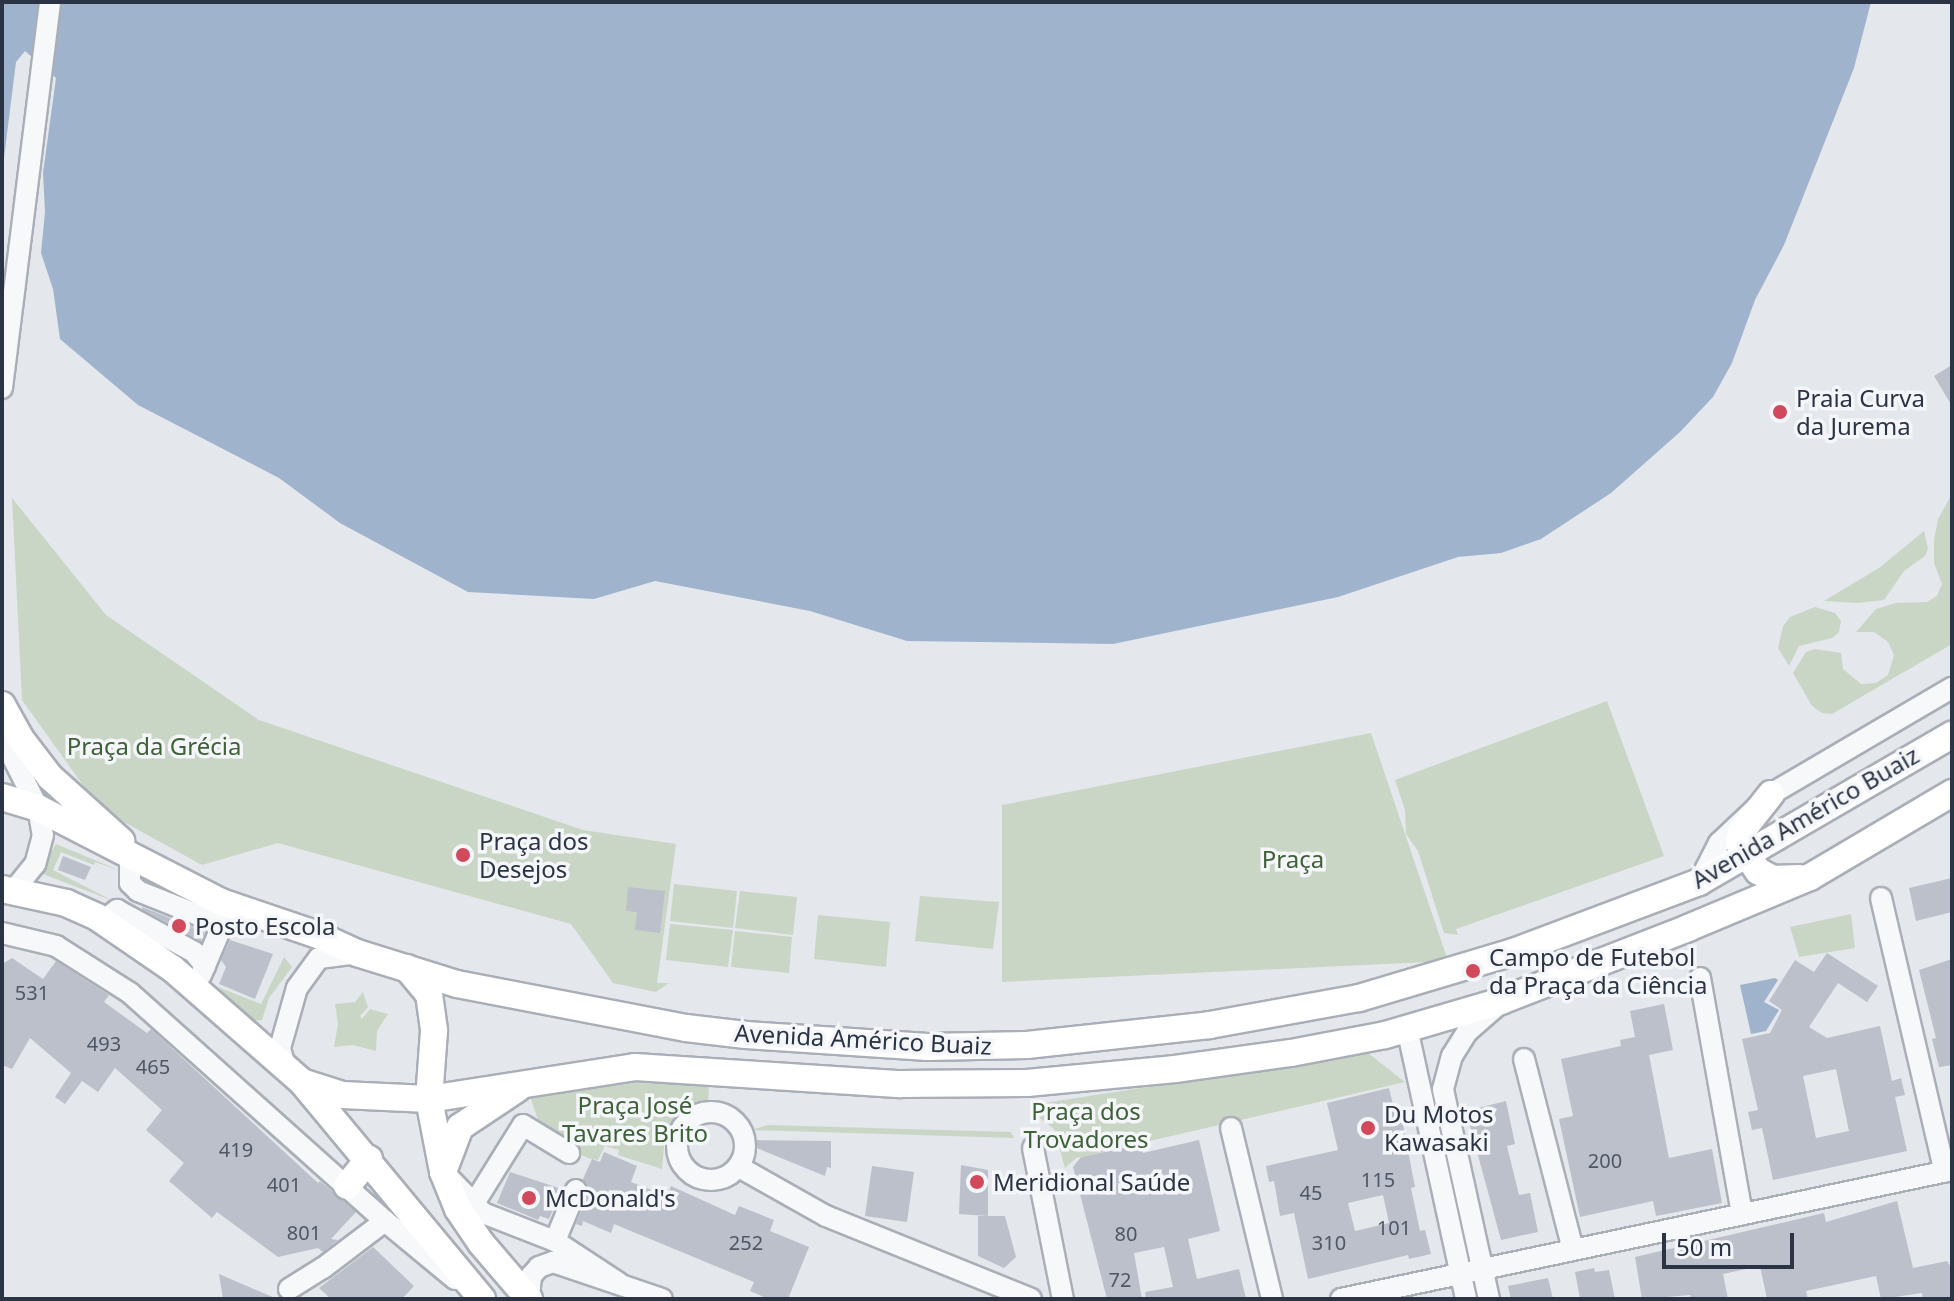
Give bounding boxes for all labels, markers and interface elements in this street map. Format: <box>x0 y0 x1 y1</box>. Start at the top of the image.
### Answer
place label: Praia Curva da Jurema <box>1796 384 1925 440</box>
marker: Praia Curva da Jurema <box>1771 403 1789 421</box>
park label: Praça da Grécia <box>67 732 241 760</box>
street label: Avenida Américo Buaiz <box>1686 740 1924 894</box>
place label: Praça dos Desejos <box>479 827 588 883</box>
park label: Praça <box>1262 845 1324 873</box>
marker: Praça dos Desejos <box>454 846 472 864</box>
place label: Posto Escola <box>195 912 335 940</box>
marker: Posto Escola <box>170 917 188 935</box>
place label: Campo de Futebol da Praça da Ciência <box>1489 943 1707 999</box>
marker: Campo de Futebol da Praça da Ciência <box>1464 962 1482 980</box>
house number: 531 <box>15 980 49 1004</box>
street label: Avenida Américo Buaiz <box>734 1018 992 1060</box>
house number: 493 <box>87 1031 121 1055</box>
house number: 465 <box>136 1054 170 1078</box>
park label: Praça José Tavares Brito <box>562 1091 708 1147</box>
park label: Praça dos Trovadores <box>1023 1097 1149 1153</box>
place label: Du Motos Kawasaki <box>1384 1100 1494 1156</box>
marker: Du Motos Kawasaki <box>1359 1119 1377 1137</box>
house number: 419 <box>219 1137 253 1161</box>
house number: 200 <box>1588 1148 1622 1172</box>
house number: 115 <box>1361 1167 1395 1191</box>
place label: Meridional Saúde <box>993 1168 1190 1196</box>
house number: 401 <box>267 1172 301 1196</box>
marker: Meridional Saúde <box>968 1173 986 1191</box>
house number: 45 <box>1300 1180 1322 1204</box>
place label: McDonald's <box>545 1184 676 1212</box>
marker: McDonald's <box>520 1189 538 1207</box>
house number: 101 <box>1377 1215 1411 1239</box>
scale bar <box>1666 1217 1798 1267</box>
house number: 801 <box>287 1220 321 1244</box>
house number: 80 <box>1115 1221 1137 1245</box>
house number: 252 <box>729 1230 763 1254</box>
house number: 310 <box>1312 1230 1346 1254</box>
text: 50 m <box>1676 1230 1732 1263</box>
house number: 72 <box>1109 1267 1131 1291</box>

